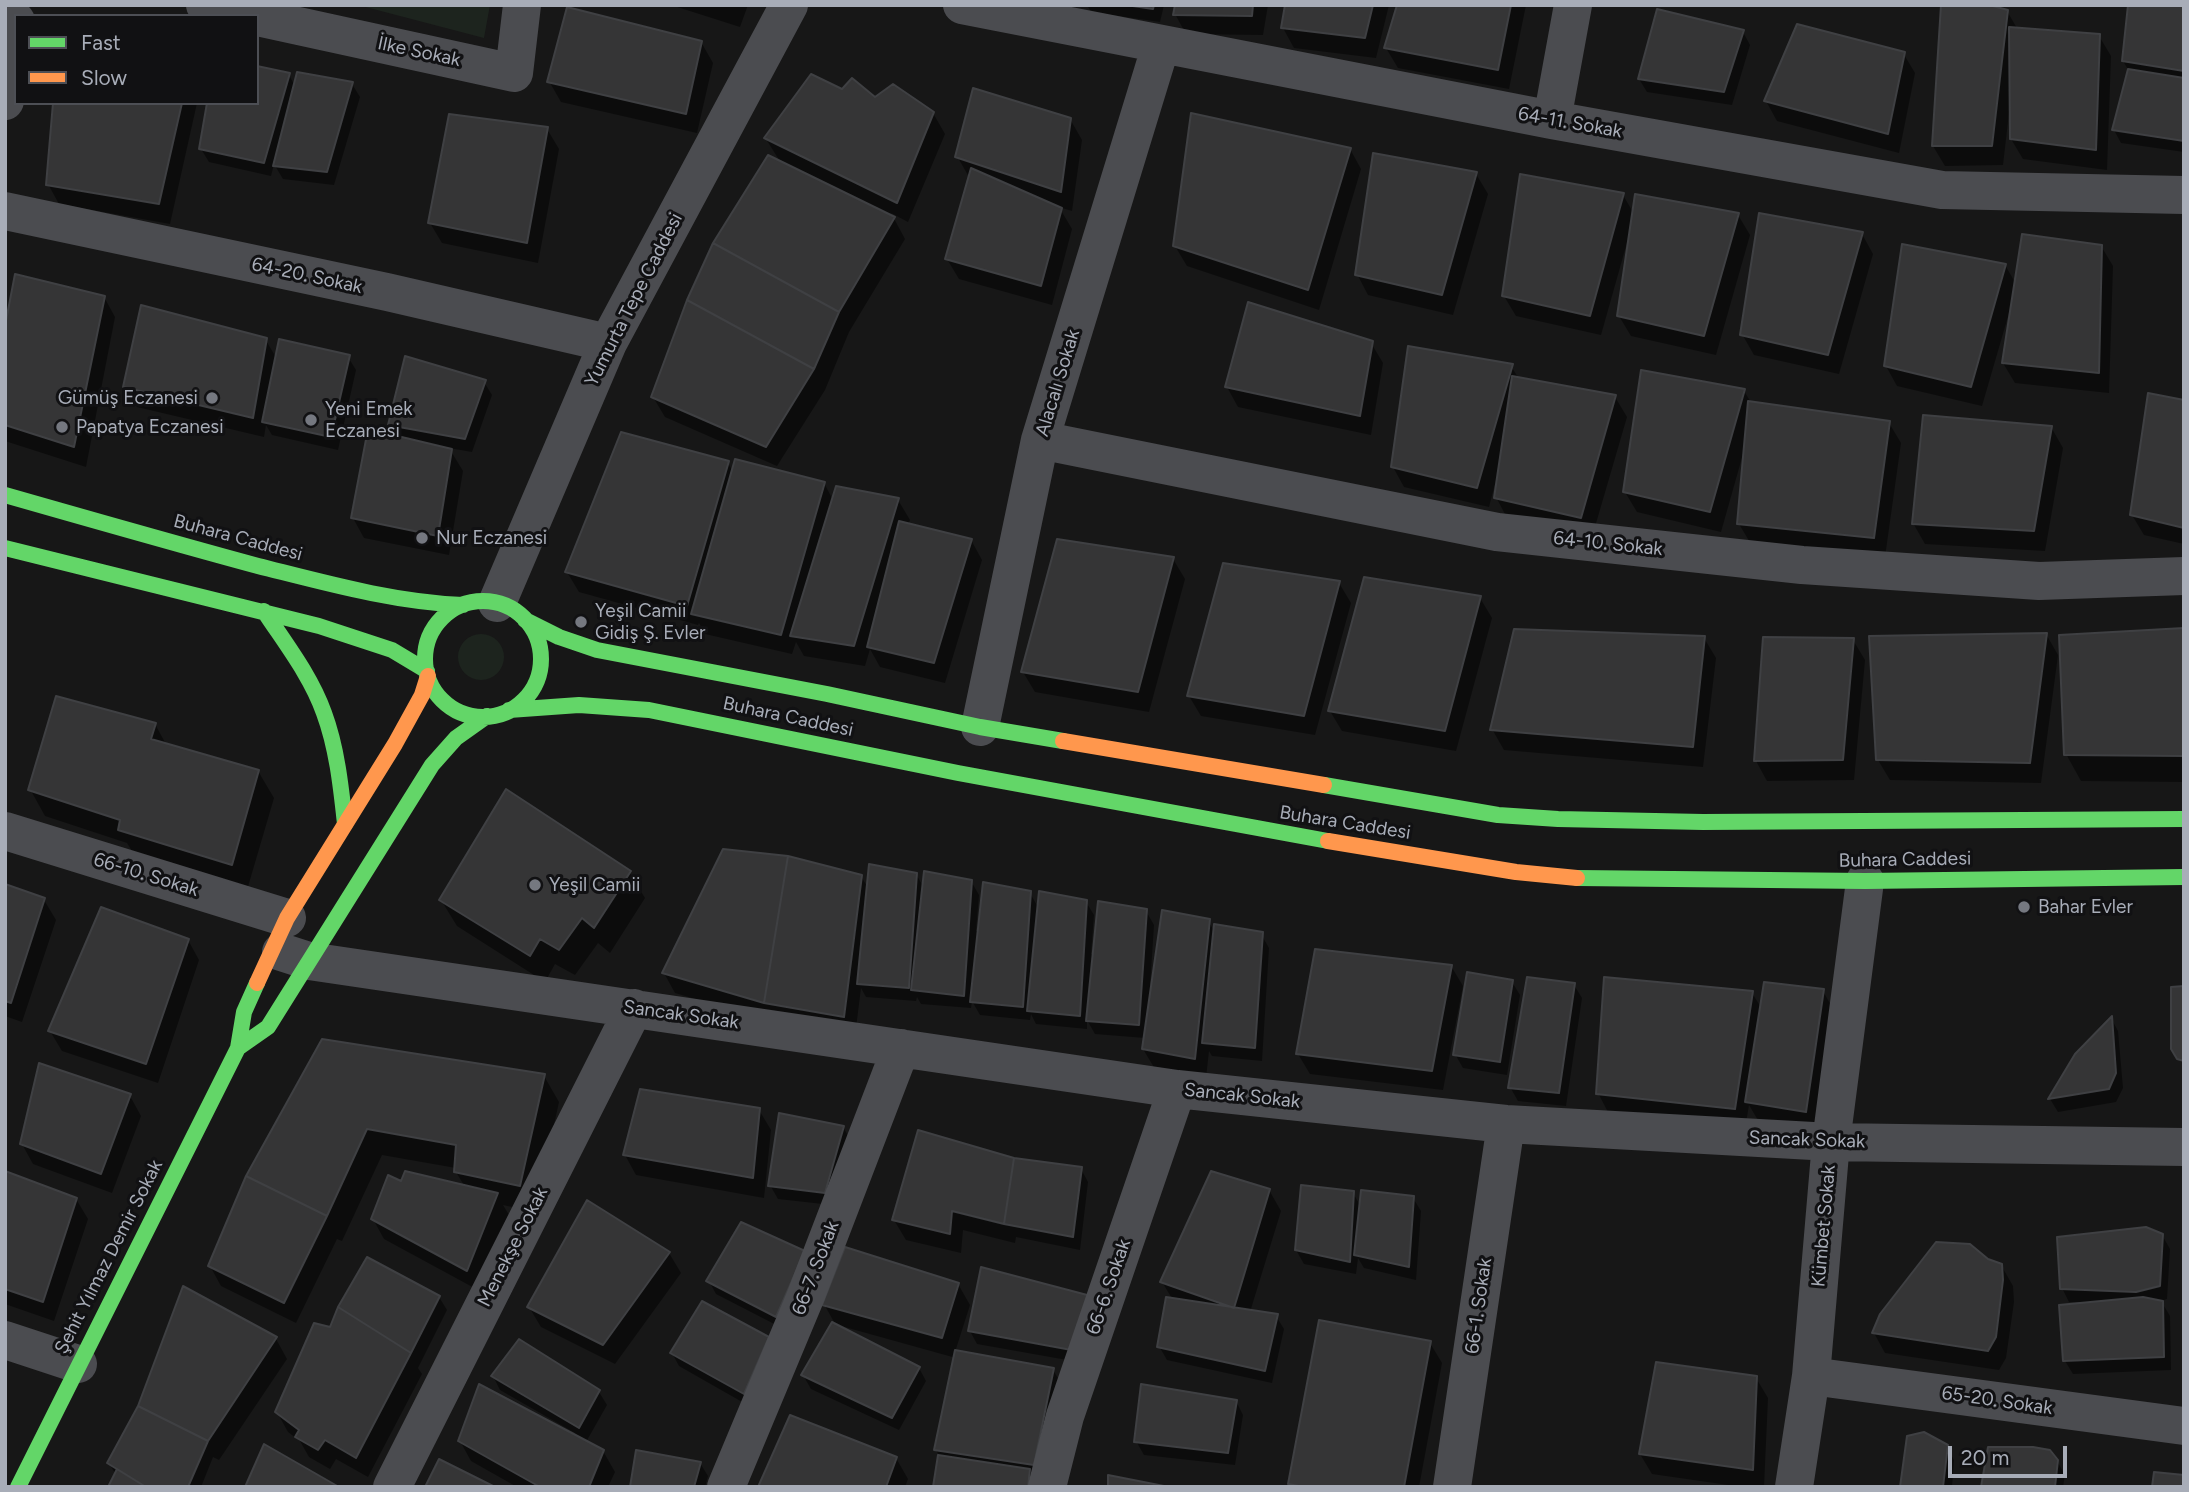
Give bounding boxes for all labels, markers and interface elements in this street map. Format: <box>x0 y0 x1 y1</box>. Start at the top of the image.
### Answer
legend <box>14 14 259 105</box>
text: Fast <box>81 30 121 55</box>
street label: İlke Sokak <box>376 32 462 72</box>
text: Slow <box>81 65 127 90</box>
street label: 64-11. Sokak <box>1516 103 1624 143</box>
street label: Yumurta Tepe Caddesi <box>580 209 688 391</box>
street label: 64-20. Sokak <box>250 253 364 299</box>
street label: Alacalı Sokak <box>1031 327 1085 439</box>
place label: Gümüş Eczanesi <box>58 387 198 409</box>
marker: Gümüş Eczanesi <box>204 390 220 406</box>
place label: Yeni Emek Eczanesi <box>325 398 412 442</box>
marker: Yeni Emek Eczanesi <box>303 412 319 428</box>
place label: Papatya Eczanesi <box>76 416 224 438</box>
marker: Papatya Eczanesi <box>54 419 70 435</box>
street label: Buhara Caddesi <box>171 510 305 566</box>
place label: Nur Eczanesi <box>436 527 547 549</box>
street label: 64-10. Sokak <box>1552 527 1664 561</box>
marker: Nur Eczanesi <box>414 530 430 546</box>
place label: Yeşil Camii Gidiş Ş. Evler <box>595 600 705 644</box>
marker: Yeşil Camii Gidiş Ş. Evler <box>573 614 589 630</box>
street label: Buhara Caddesi <box>721 692 855 742</box>
street label: Buhara Caddesi <box>1278 801 1412 845</box>
street label: Buhara Caddesi <box>1839 847 1971 873</box>
street label: 66-10. Sokak <box>91 848 201 902</box>
place label: Yeşil Camii <box>549 874 640 896</box>
marker: Yeşil Camii <box>527 877 543 893</box>
place label: Bahar Evler <box>2038 896 2133 918</box>
marker: Bahar Evler <box>2016 899 2032 915</box>
street label: Sancak Sokak <box>622 996 740 1034</box>
street label: Sancak Sokak <box>1183 1079 1301 1113</box>
street label: Sancak Sokak <box>1748 1127 1866 1153</box>
street label: Şehit Yılmaz Demir Sokak <box>50 1156 168 1358</box>
street label: Kümbet Sokak <box>1807 1164 1841 1288</box>
street label: Menekşe Sokak <box>473 1183 553 1311</box>
street label: 66-7. Sokak <box>788 1218 844 1318</box>
street label: 66-6. Sokak <box>1082 1236 1136 1338</box>
street label: 66-1. Sokak <box>1461 1257 1497 1355</box>
street label: 65-20. Sokak <box>1940 1382 2054 1420</box>
scale bar <box>1951 1432 2070 1476</box>
text: 20 m <box>1961 1445 2009 1470</box>

